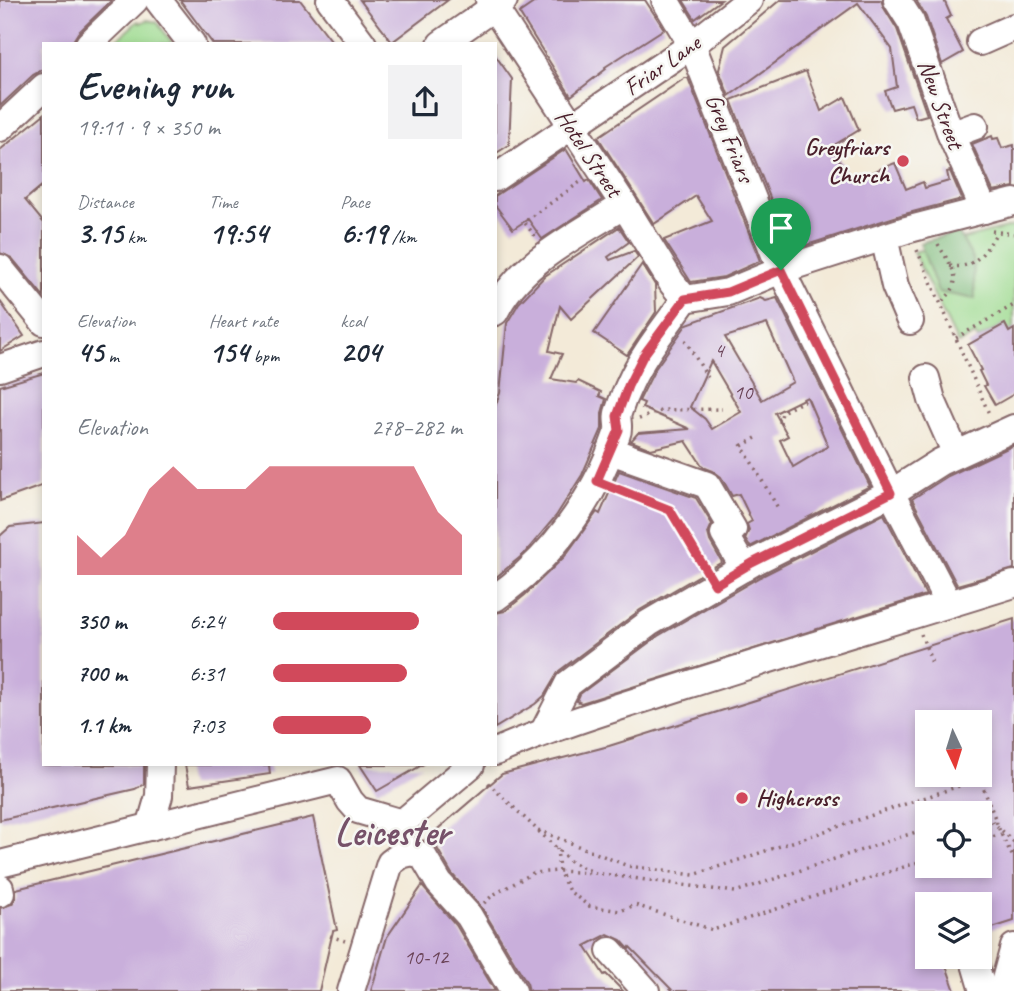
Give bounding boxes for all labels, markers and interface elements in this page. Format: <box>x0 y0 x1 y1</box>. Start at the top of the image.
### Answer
street label: Friar Lane <box>618 27 708 102</box>
street label: New Street <box>911 55 972 154</box>
text: Evening run <box>77 63 233 110</box>
button: share <box>388 65 462 139</box>
street label: Grey Friars <box>699 89 762 188</box>
street label: Hotel Street <box>549 103 630 204</box>
text: 19:11 · 9 × 350 m <box>77 113 220 142</box>
place label: Greyfriars Church <box>805 132 892 190</box>
marker: Greyfriars Church <box>895 153 911 169</box>
text: Distance <box>77 190 134 214</box>
text: Time <box>209 190 238 214</box>
text: Pace <box>340 190 370 214</box>
pin <box>751 198 811 270</box>
icon: arrive <box>762 209 800 247</box>
text: 3.15 <box>77 214 123 252</box>
text: 19:54 <box>209 214 268 252</box>
text: 6:19 <box>340 214 387 252</box>
text: km <box>123 225 146 249</box>
text: /km <box>387 225 416 249</box>
text: Elevation <box>77 309 135 333</box>
text: Heart rate <box>209 309 278 333</box>
text: kcal <box>340 309 365 333</box>
text: 45 <box>77 333 104 371</box>
text: 154 <box>209 333 249 371</box>
text: 204 <box>340 333 381 371</box>
house number: 4 <box>714 337 726 363</box>
text: m <box>104 344 119 368</box>
text: bpm <box>249 344 279 368</box>
house number: 10 <box>734 379 754 405</box>
text: Elevation <box>77 413 148 442</box>
text: 278–282 m <box>371 413 462 442</box>
text: 350 m <box>77 607 126 636</box>
text: 6:24 <box>189 607 225 636</box>
text: 700 m <box>77 659 127 688</box>
text: 6:31 <box>189 659 225 688</box>
north arrow <box>915 710 992 788</box>
map controls <box>915 710 992 969</box>
text: 1.1 km <box>77 711 131 740</box>
text: 7:03 <box>189 711 225 740</box>
place label: Highcross <box>756 783 840 813</box>
marker: Highcross <box>734 790 750 806</box>
button: locate <box>915 801 992 878</box>
district label: Leicester <box>334 809 454 856</box>
button: layers <box>915 892 992 969</box>
house number: 10-12 <box>404 944 450 970</box>

